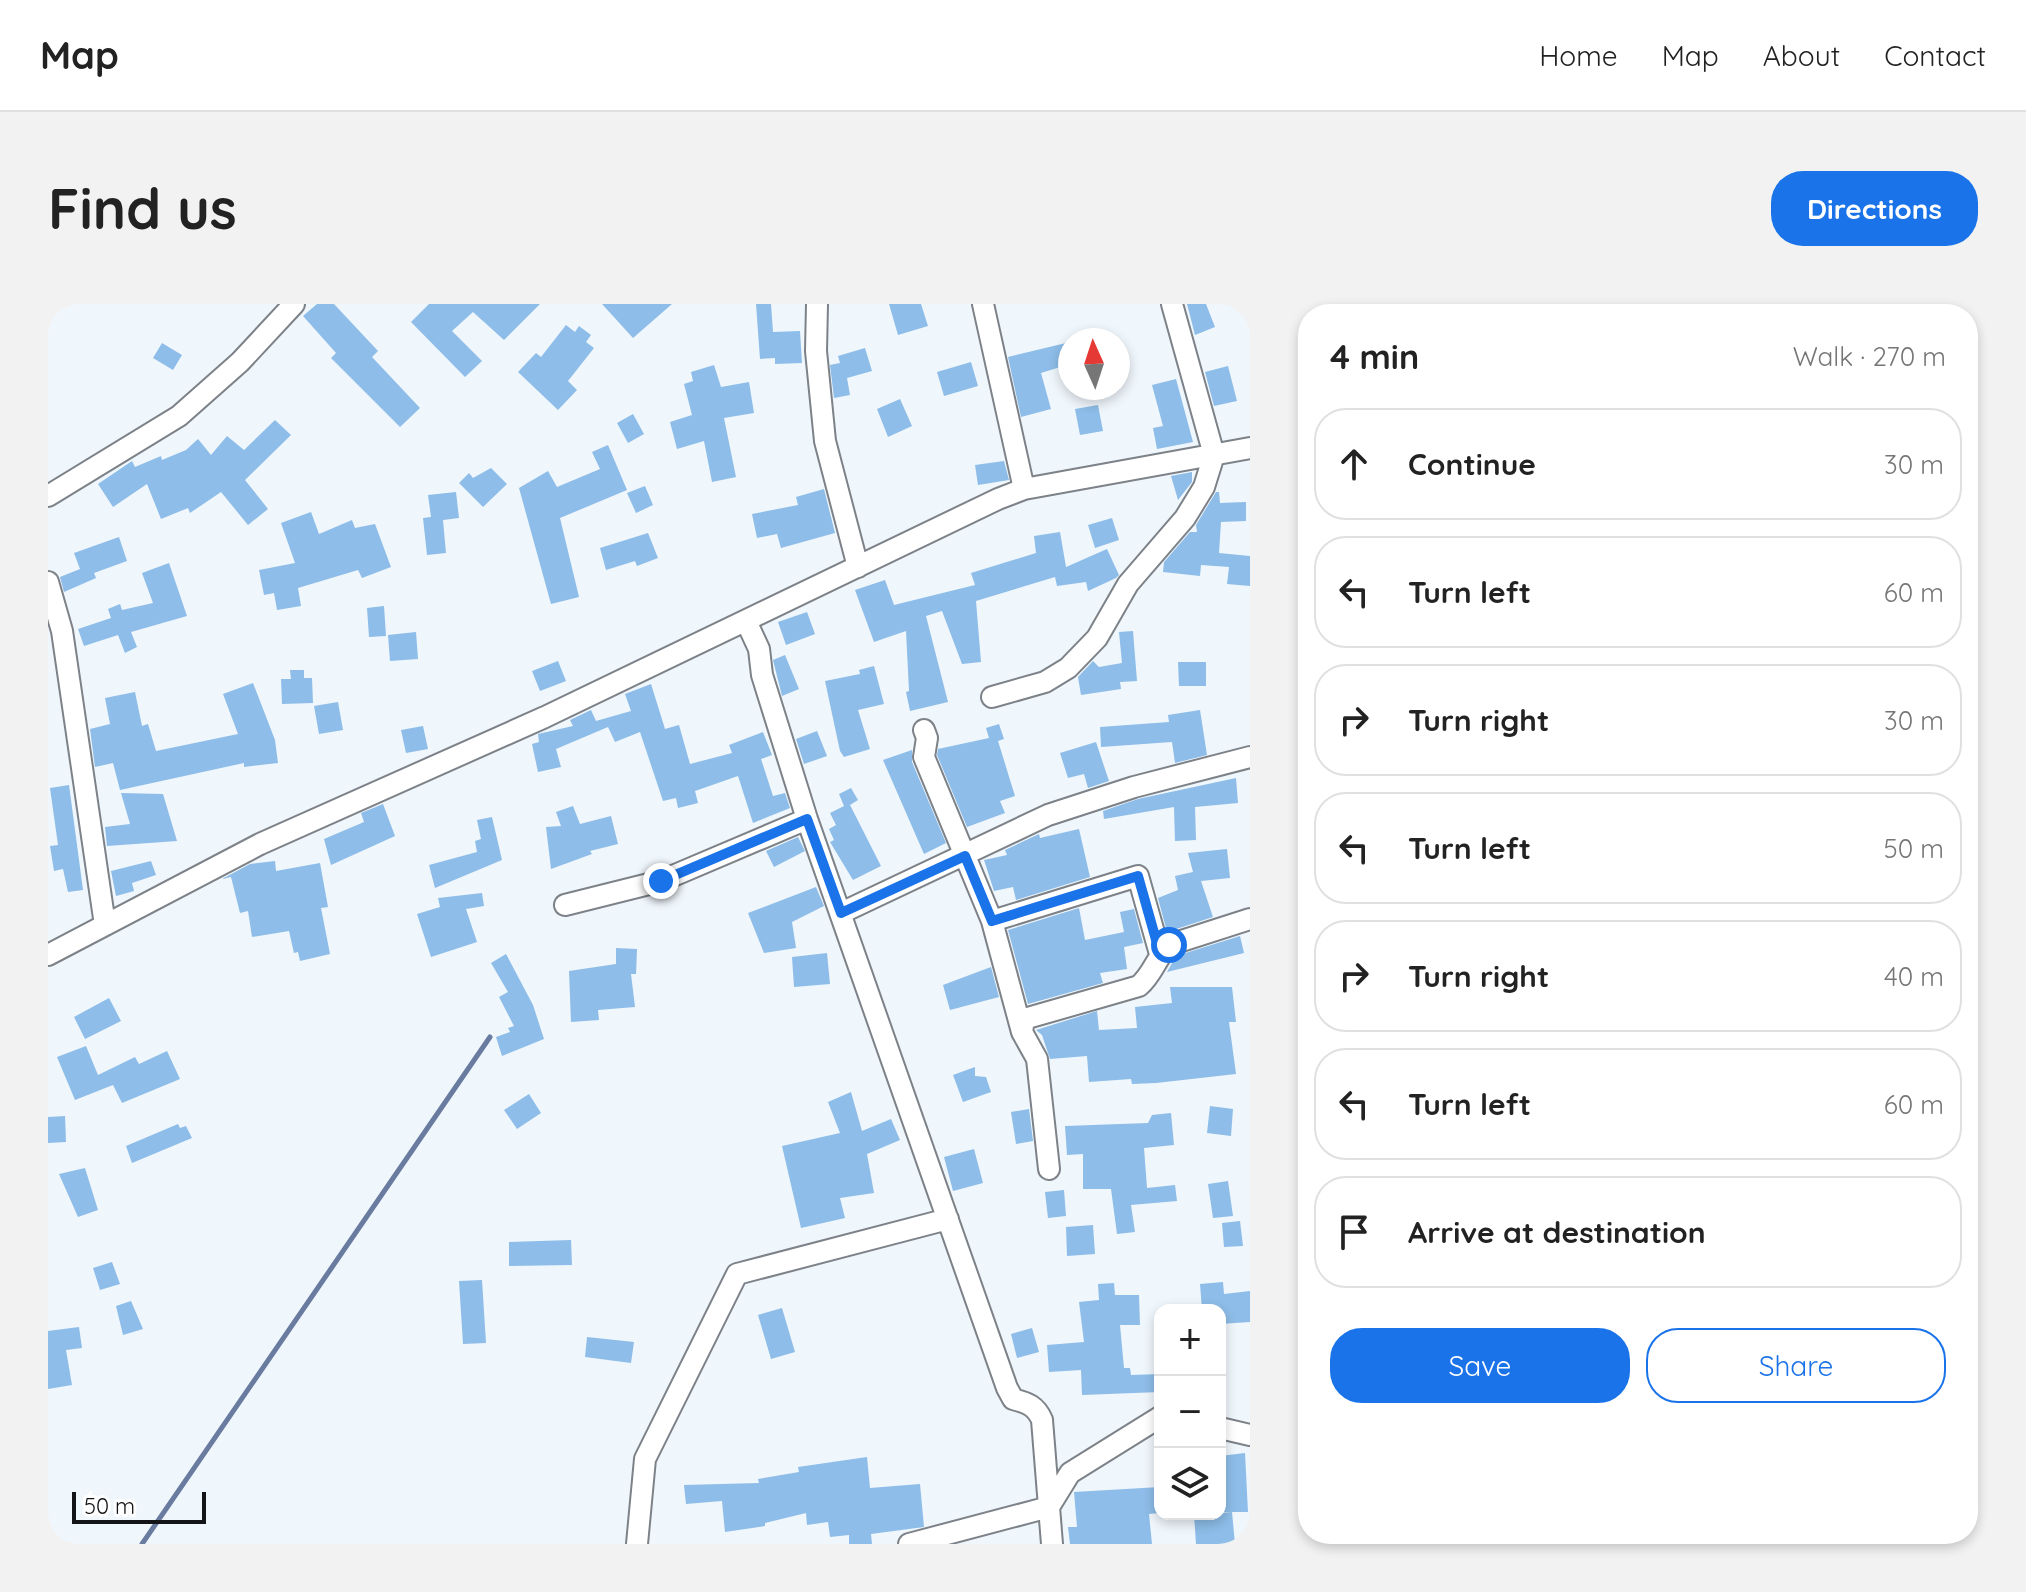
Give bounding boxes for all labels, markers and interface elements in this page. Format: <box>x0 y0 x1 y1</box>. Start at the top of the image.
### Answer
text: Map <box>40 31 119 79</box>
text: Home <box>1539 38 1618 73</box>
text: Map <box>1662 38 1719 73</box>
text: About <box>1763 38 1840 73</box>
text: Contact <box>1884 38 1986 73</box>
button: Directions <box>1771 171 1978 246</box>
text: Find us <box>48 173 237 243</box>
north arrow <box>1058 328 1130 400</box>
text: 4 min <box>1330 335 1419 378</box>
text: Walk · 270 m <box>1793 340 1946 373</box>
icon: ahead <box>1332 442 1376 486</box>
text: Continue <box>1408 445 1536 483</box>
text: 30 m <box>1884 448 1944 481</box>
icon: left <box>1332 570 1376 614</box>
text: Turn left <box>1408 573 1531 611</box>
text: 60 m <box>1884 576 1944 609</box>
icon: right <box>1332 698 1376 742</box>
text: Turn right <box>1408 701 1549 739</box>
text: 30 m <box>1884 704 1944 737</box>
icon: left <box>1332 826 1376 870</box>
text: Turn left <box>1408 829 1531 867</box>
text: 50 m <box>1884 832 1944 865</box>
route end <box>643 863 679 899</box>
route start <box>1151 927 1187 963</box>
icon: right <box>1332 954 1376 998</box>
text: Turn right <box>1408 957 1549 995</box>
text: 40 m <box>1884 960 1944 993</box>
icon: left <box>1332 1082 1376 1126</box>
text: Turn left <box>1408 1085 1531 1123</box>
text: 60 m <box>1884 1088 1944 1121</box>
icon: arrive <box>1332 1210 1376 1254</box>
text: Arrive at destination <box>1408 1213 1706 1251</box>
map controls <box>1154 1304 1226 1520</box>
button: + <box>1154 1304 1226 1376</box>
button: Save <box>1330 1328 1630 1403</box>
button: Share <box>1646 1328 1946 1403</box>
button: − <box>1154 1376 1226 1448</box>
button: layers <box>1154 1448 1226 1520</box>
scale bar <box>72 1488 206 1524</box>
text: 50 m <box>84 1492 135 1520</box>

